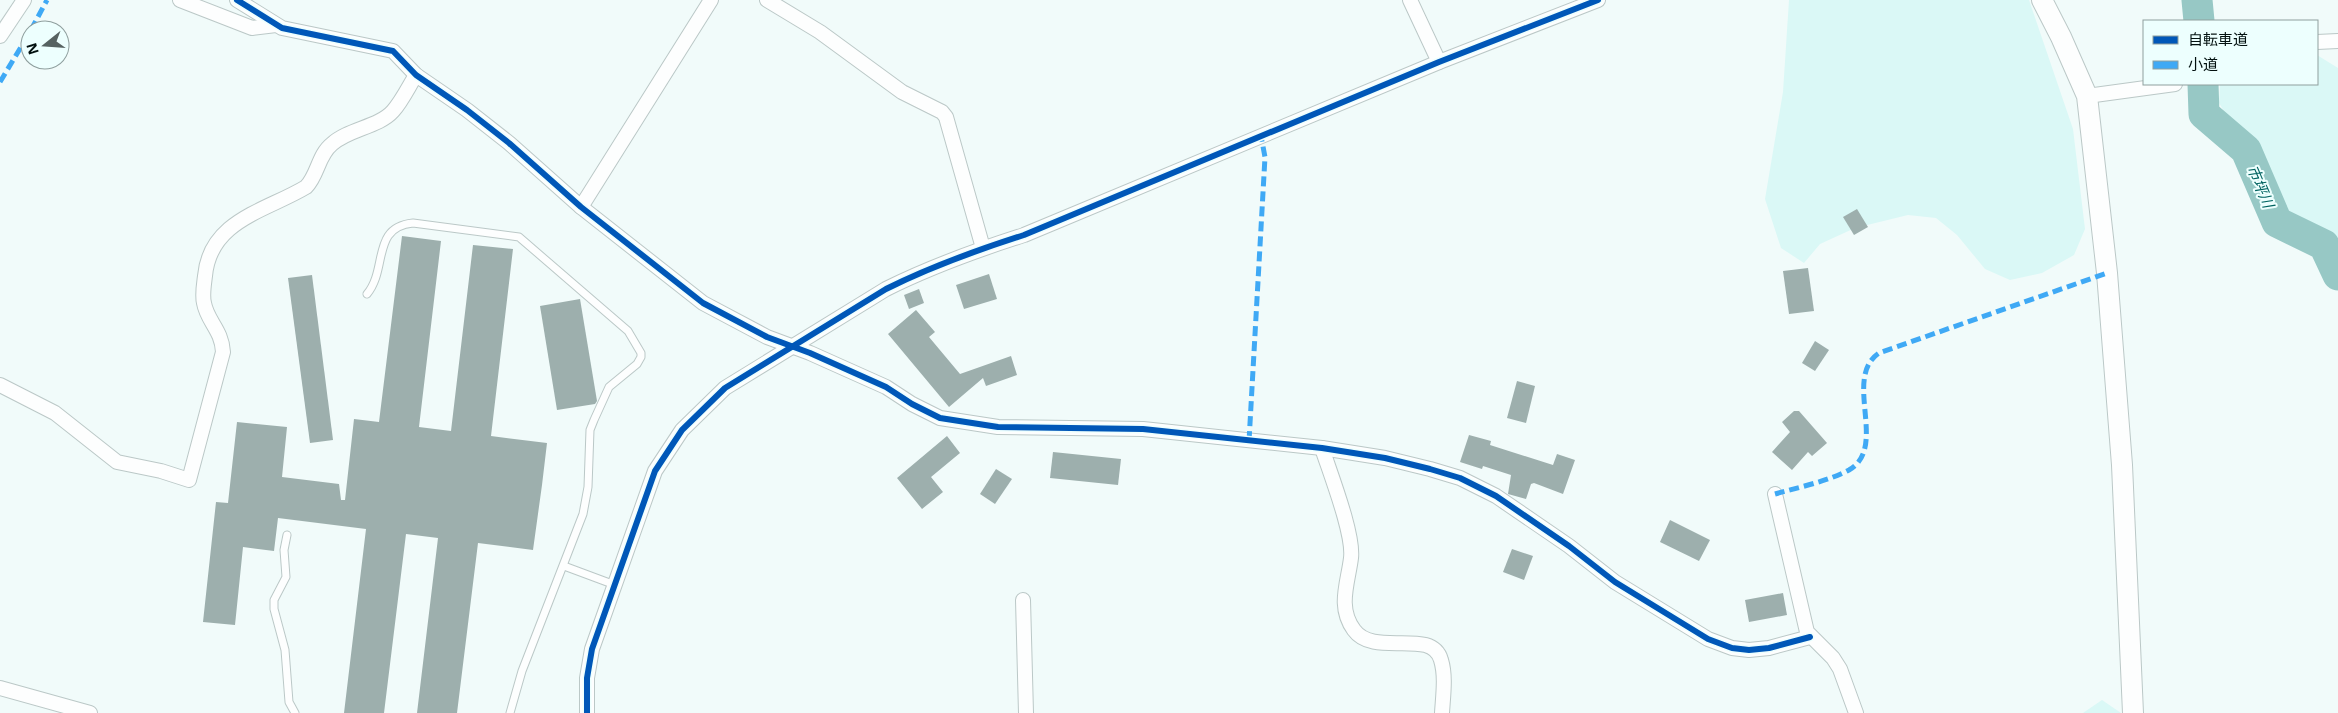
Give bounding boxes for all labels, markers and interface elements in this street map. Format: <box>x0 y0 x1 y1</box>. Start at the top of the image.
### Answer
north arrow <box>20 20 70 70</box>
legend <box>2143 20 2318 85</box>
text: 自転車道 <box>2188 29 2248 49</box>
text: N <box>21 41 43 57</box>
text: 小道 <box>2188 54 2218 74</box>
water label: 市坪川 <box>2243 161 2280 212</box>

